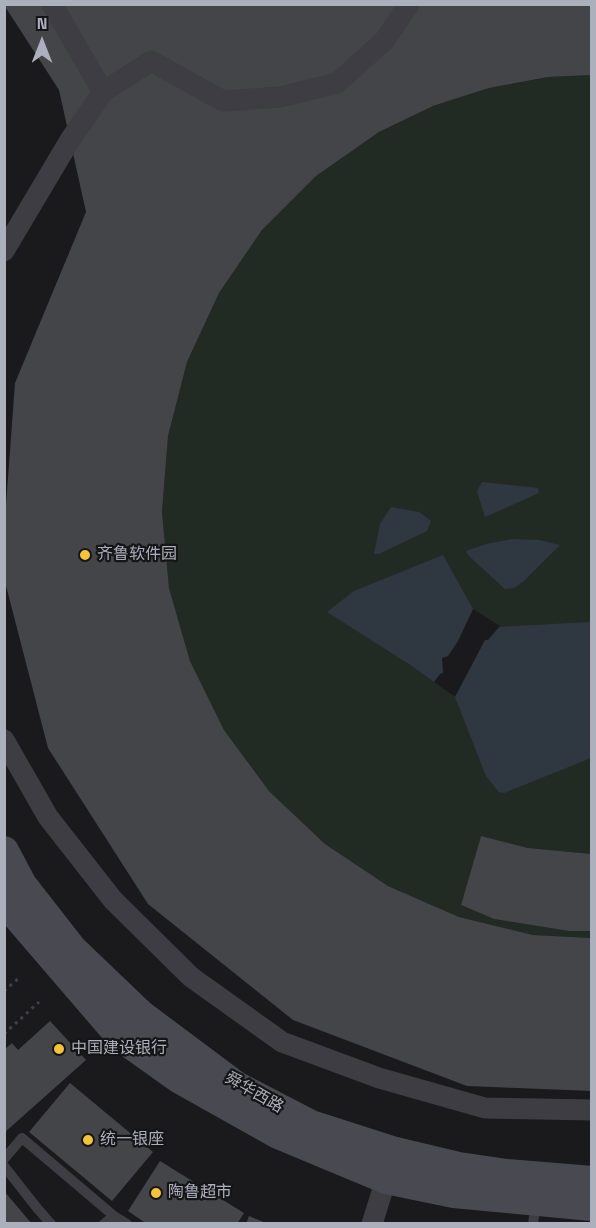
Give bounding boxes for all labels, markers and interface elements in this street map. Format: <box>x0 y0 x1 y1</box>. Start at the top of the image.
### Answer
north arrow <box>12 12 72 72</box>
text: N <box>37 13 47 34</box>
place label: 齐鲁软件园 <box>97 545 177 565</box>
marker: 齐鲁软件园 <box>78 548 92 562</box>
place label: 中国建设银行 <box>71 1039 167 1059</box>
marker: 中国建设银行 <box>52 1042 66 1056</box>
street label: 舜华西路 <box>221 1069 287 1117</box>
place label: 统一银座 <box>100 1130 164 1150</box>
marker: 统一银座 <box>81 1133 95 1147</box>
place label: 陶鲁超市 <box>168 1183 232 1203</box>
marker: 陶鲁超市 <box>149 1186 163 1200</box>

